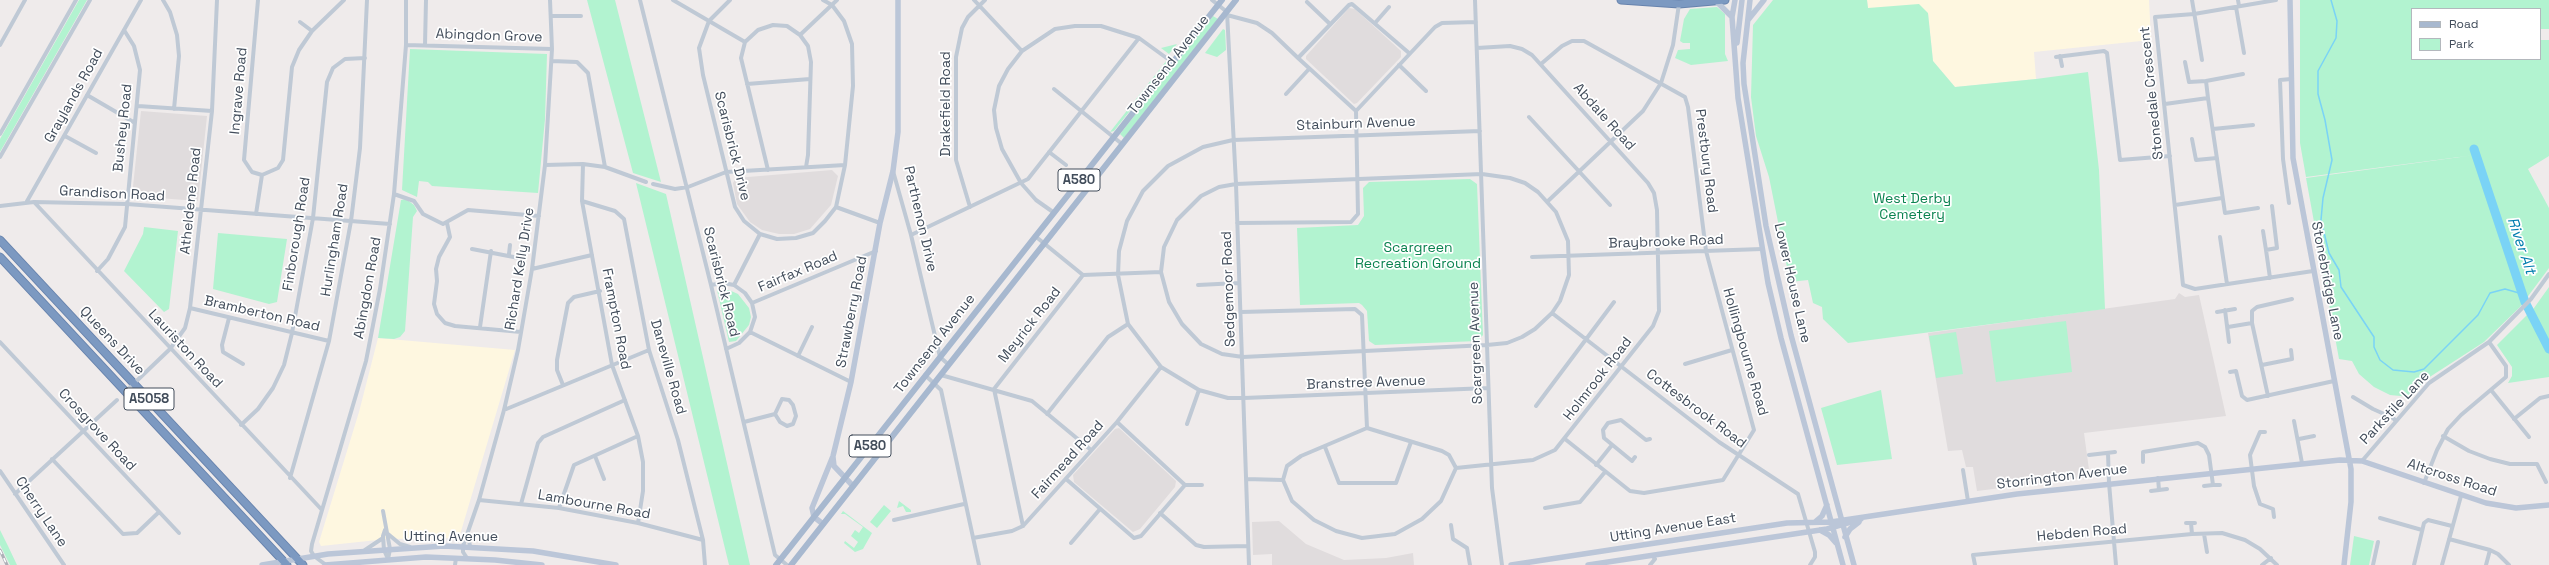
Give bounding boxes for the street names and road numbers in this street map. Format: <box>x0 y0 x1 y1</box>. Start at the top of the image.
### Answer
street label: Townsend Avenue <box>1125 12 1213 118</box>
street label: Abingdon Grove <box>435 26 543 46</box>
street label: Stonedale Crescent <box>2137 26 2167 160</box>
street label: Graylands Road <box>41 46 107 146</box>
street label: Ingrave Road <box>227 47 251 135</box>
street label: Drakefield Road <box>938 51 954 157</box>
street label: Abdale Road <box>1569 80 1639 154</box>
street label: Bushey Road <box>110 83 136 173</box>
street label: Scarisbrick Drive <box>710 90 754 202</box>
street label: Prestbury Road <box>1691 108 1721 214</box>
street label: Stainburn Avenue <box>1296 114 1416 134</box>
street label: Atheldene Road <box>177 147 205 255</box>
street label: Parthenon Drive <box>900 165 940 273</box>
road number: A580 <box>1058 169 1100 191</box>
street label: Finborough Road <box>280 176 314 292</box>
street label: Hurlingham Road <box>318 182 352 298</box>
street label: Grandison Road <box>59 183 165 205</box>
street label: Richard Kelly Drive <box>502 206 538 332</box>
street label: Stonebridge Lane <box>2307 220 2347 342</box>
street label: Lower House Lane <box>1770 221 1814 345</box>
street label: Scarisbrick Road <box>699 225 743 339</box>
street label: Sedgemoor Road <box>1219 231 1239 347</box>
street label: Braybrooke Road <box>1608 232 1724 252</box>
street label: Abingdon Road <box>351 236 385 340</box>
street label: Fairfax Road <box>756 248 840 296</box>
street label: Strawberry Road <box>833 255 871 369</box>
street label: Frampton Road <box>598 267 634 371</box>
street label: Scargreen Avenue <box>1465 282 1487 404</box>
street label: Meyrick Road <box>995 284 1065 366</box>
street label: Hollingbourne Road <box>1719 286 1771 418</box>
street label: Townsend Avenue <box>891 291 979 397</box>
street label: Bramberton Road <box>202 293 322 335</box>
street label: Queens Drive <box>76 303 148 379</box>
street label: Lauriston Road <box>144 306 226 392</box>
street label: Daneville Road <box>646 318 690 416</box>
street label: Holmrook Road <box>1560 334 1636 424</box>
street label: Cottesbrook Road <box>1643 366 1749 452</box>
street label: Parkstile Lane <box>2357 368 2433 448</box>
street label: Branstree Avenue <box>1306 373 1426 393</box>
street label: Crosgrove Road <box>55 386 139 474</box>
road number: A5058 <box>124 388 174 410</box>
street label: Fairmead Road <box>1029 417 1107 503</box>
road number: A580 <box>849 435 891 457</box>
street label: Altcross Road <box>2405 456 2499 500</box>
street label: Storrington Avenue <box>1996 461 2128 493</box>
street label: Cherry Lane <box>11 474 71 550</box>
street label: Lambourne Road <box>536 487 652 523</box>
street label: Utting Avenue East <box>1609 510 1737 546</box>
street label: Hebden Road <box>2036 521 2128 545</box>
street label: Utting Avenue <box>404 529 498 545</box>

